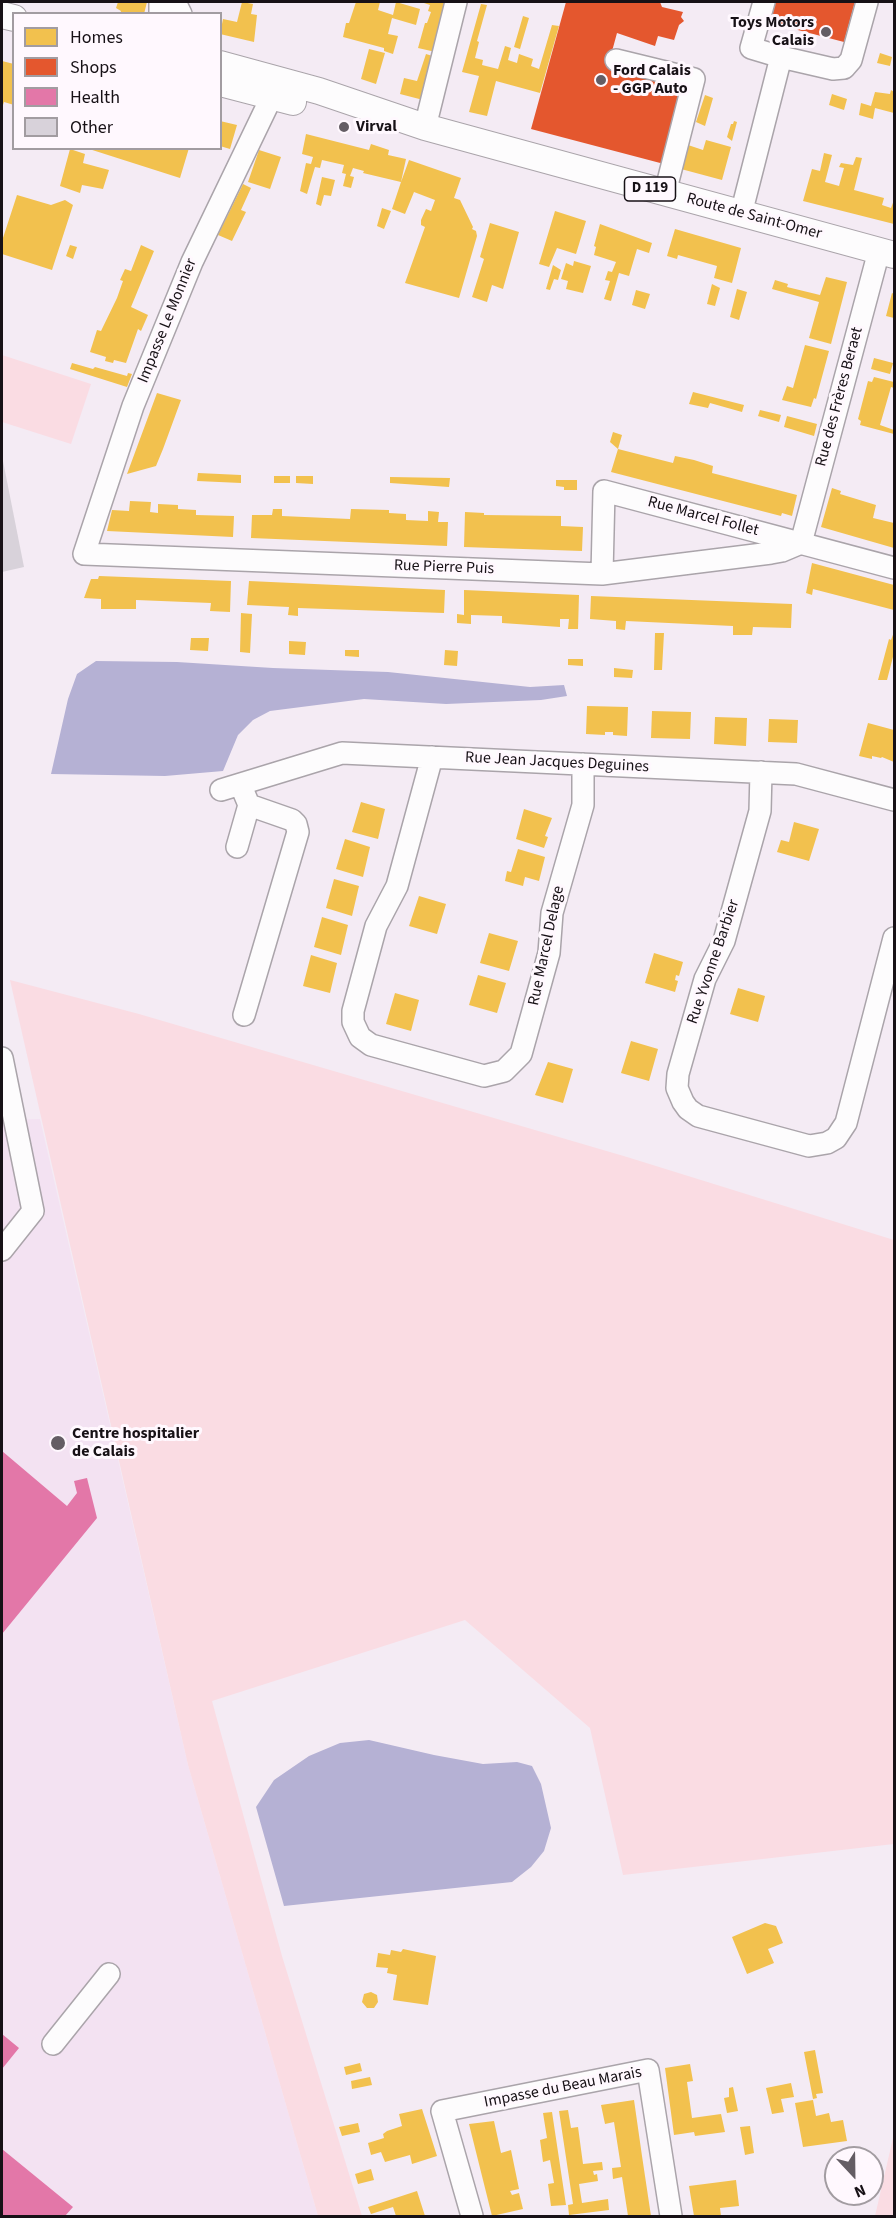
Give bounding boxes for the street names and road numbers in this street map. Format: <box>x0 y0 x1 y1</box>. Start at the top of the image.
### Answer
road number: D 119 <box>624 177 676 201</box>
street label: Route de Saint-Omer <box>684 190 824 244</box>
street label: Impasse Le Monnier <box>134 256 202 386</box>
street label: Rue des Frères Beraet <box>812 325 868 469</box>
street label: Rue Marcel Follet <box>646 493 760 541</box>
street label: Rue Pierre Puis <box>394 557 494 579</box>
street label: Rue Jean Jacques Deguines <box>465 749 649 777</box>
street label: Rue Marcel Delage <box>525 884 569 1008</box>
street label: Rue Yvonne Barbier <box>684 897 744 1027</box>
street label: Impasse du Beau Marais <box>483 2063 643 2113</box>

